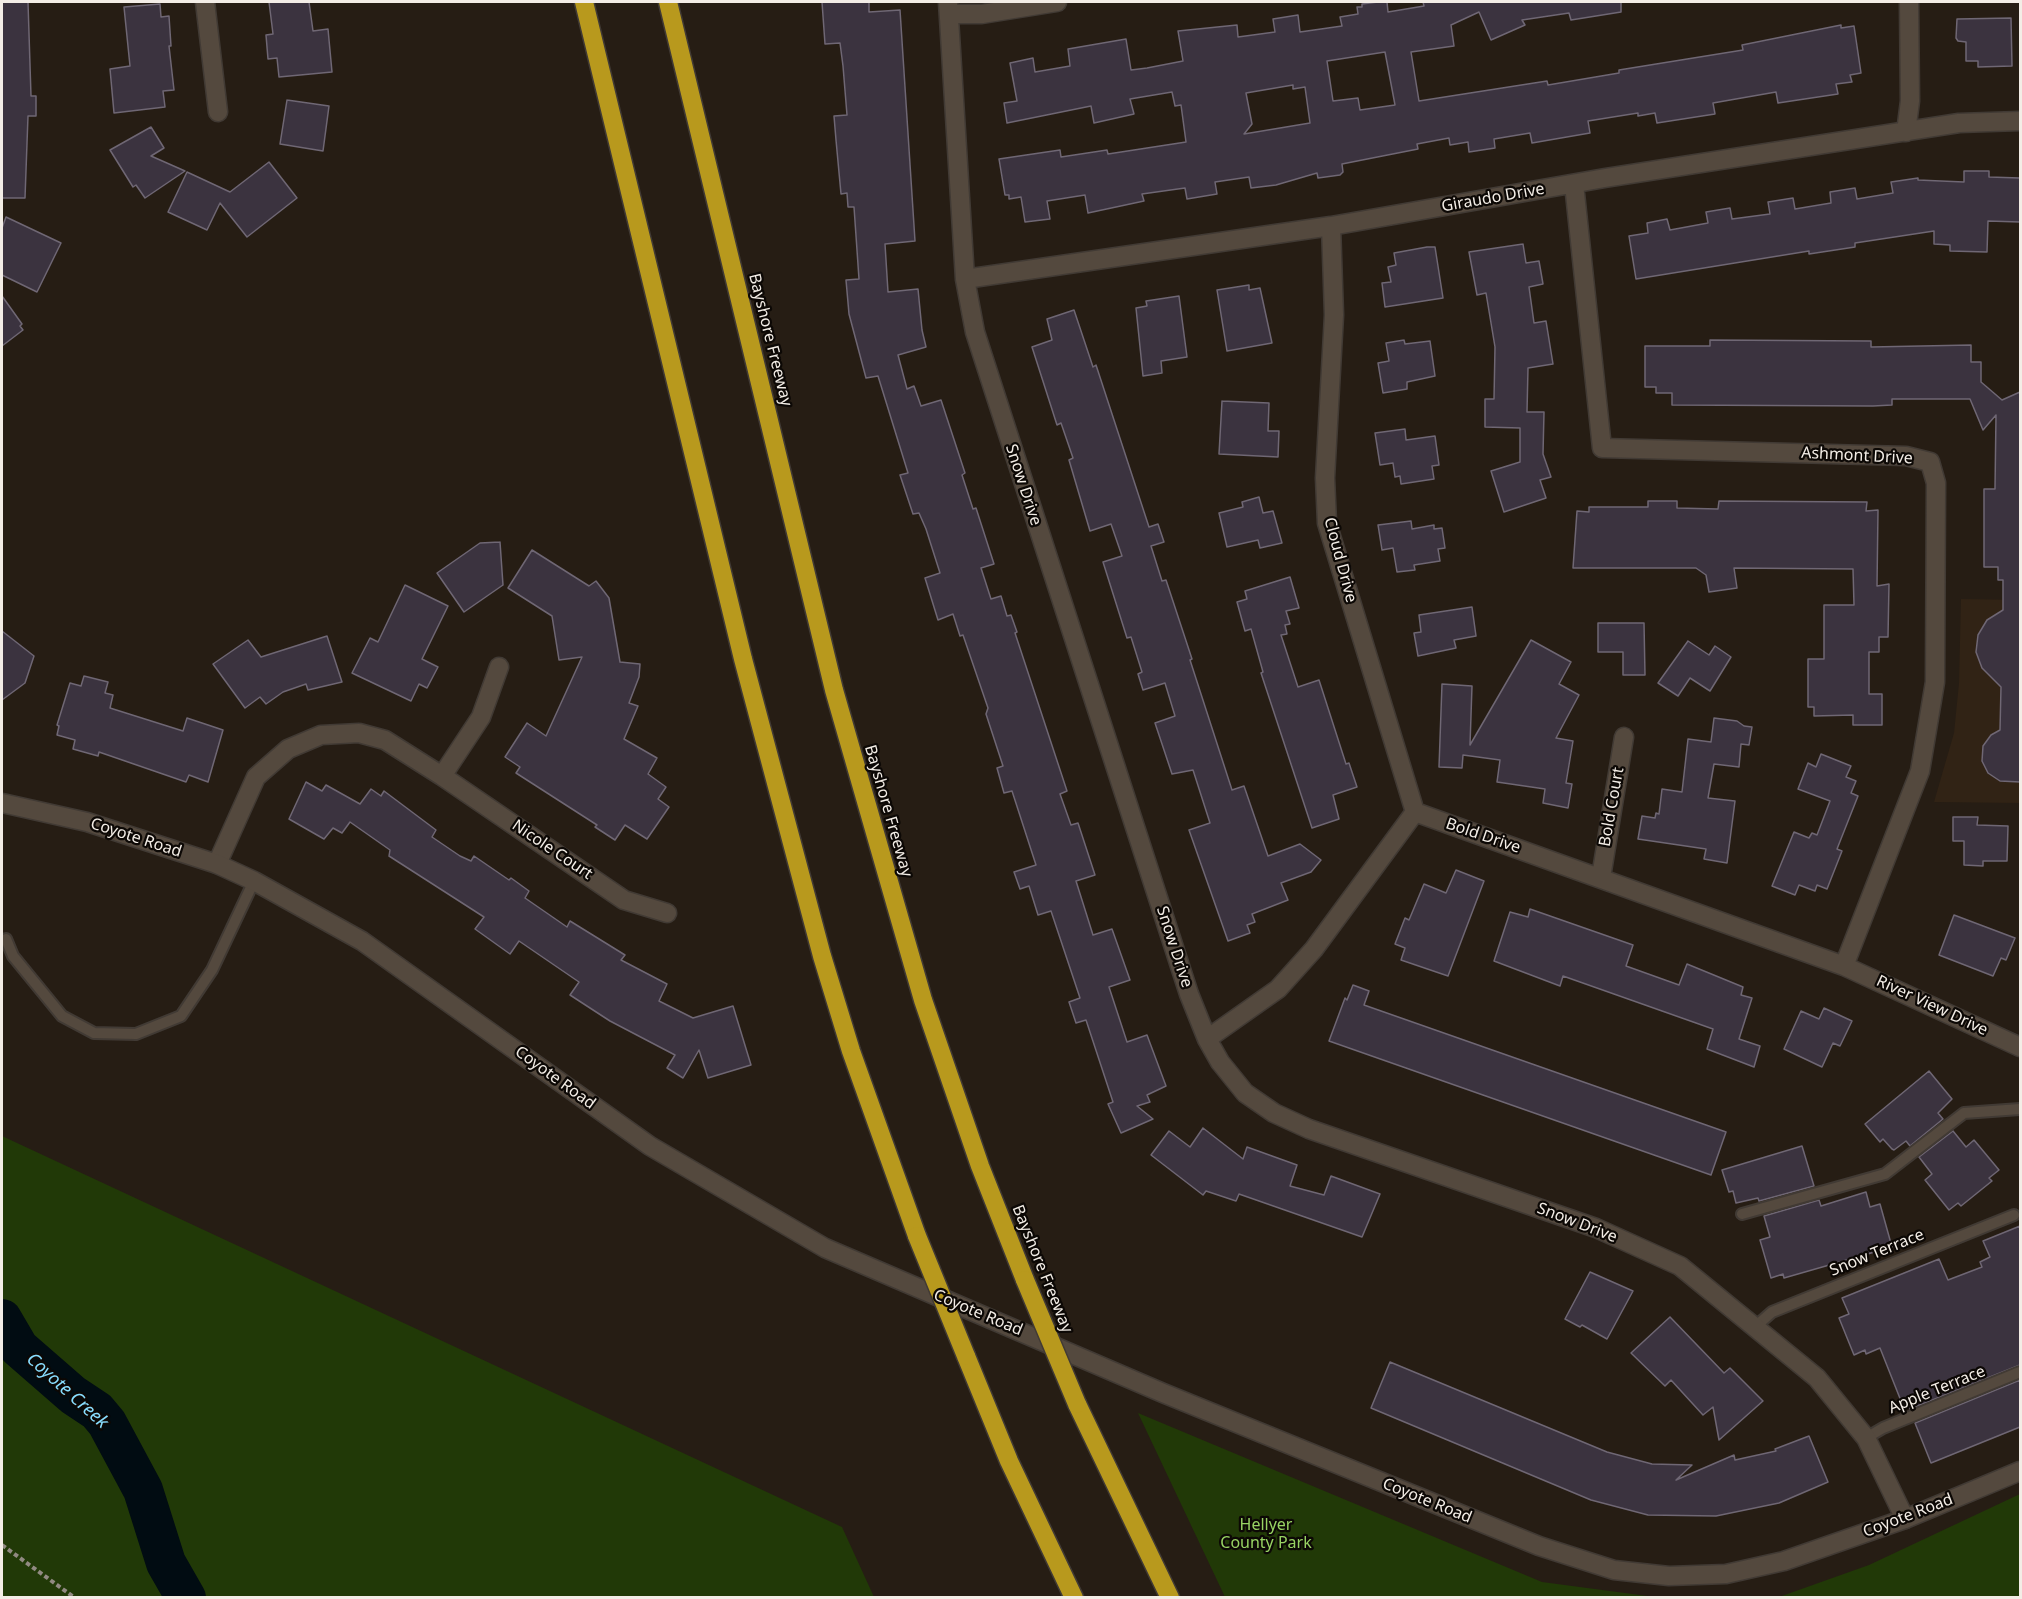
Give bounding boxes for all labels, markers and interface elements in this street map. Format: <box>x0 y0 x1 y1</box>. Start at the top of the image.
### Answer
street label: Giraudo Drive <box>1440 180 1546 216</box>
street label: Bayshore Freeway <box>744 272 796 408</box>
street label: Snow Drive <box>1001 442 1045 528</box>
street label: Ashmont Drive <box>1801 443 1913 469</box>
street label: Cloud Drive <box>1319 515 1361 605</box>
street label: Bayshore Freeway <box>860 743 916 879</box>
street label: Bold Court <box>1596 766 1628 848</box>
street label: Coyote Road <box>88 814 184 862</box>
street label: Bold Drive <box>1443 814 1523 858</box>
street label: Nicole Court <box>508 816 596 884</box>
street label: Snow Drive <box>1152 904 1196 990</box>
street label: River View Drive <box>1873 972 1991 1040</box>
street label: Coyote Road <box>511 1042 599 1114</box>
street label: Snow Drive <box>1534 1199 1620 1247</box>
street label: Bayshore Freeway <box>1008 1202 1076 1336</box>
street label: Snow Terrace <box>1827 1225 1927 1281</box>
street label: Coyote Road <box>931 1286 1025 1340</box>
water label: Coyote Creek <box>22 1349 112 1433</box>
street label: Apple Terrace <box>1886 1362 1988 1418</box>
street label: Coyote Road <box>1379 1474 1475 1528</box>
street label: Coyote Road <box>1860 1490 1956 1542</box>
park label: Hellyer County Park <box>1220 1515 1312 1553</box>

